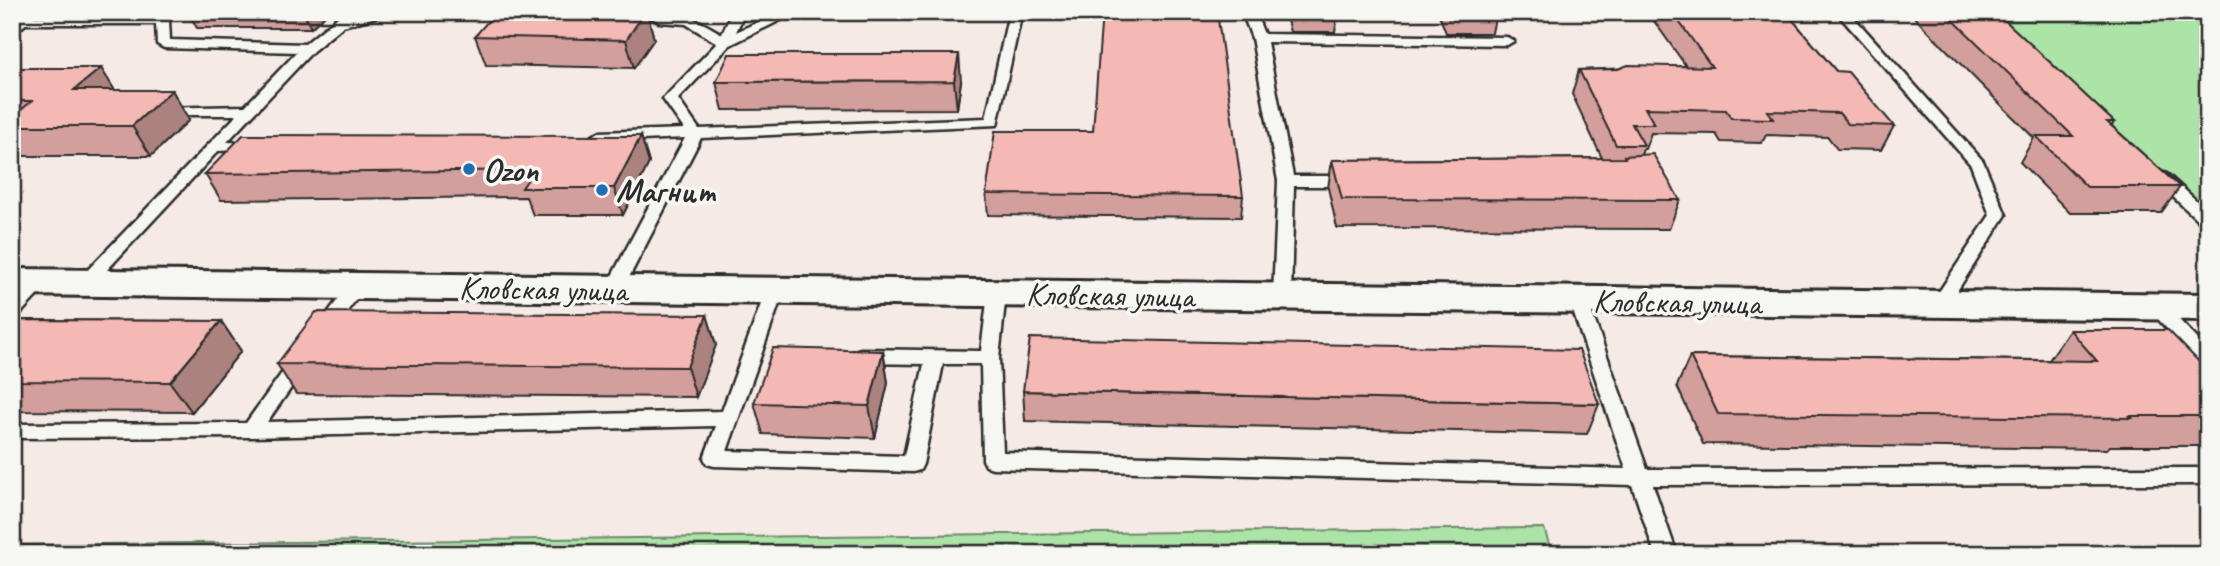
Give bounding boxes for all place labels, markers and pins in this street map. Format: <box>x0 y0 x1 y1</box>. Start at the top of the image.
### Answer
place label: Ozon <box>483 149 539 191</box>
marker: Ozon <box>461 161 477 177</box>
place label: Магнит <box>616 170 717 212</box>
marker: Магнит <box>594 182 610 198</box>

